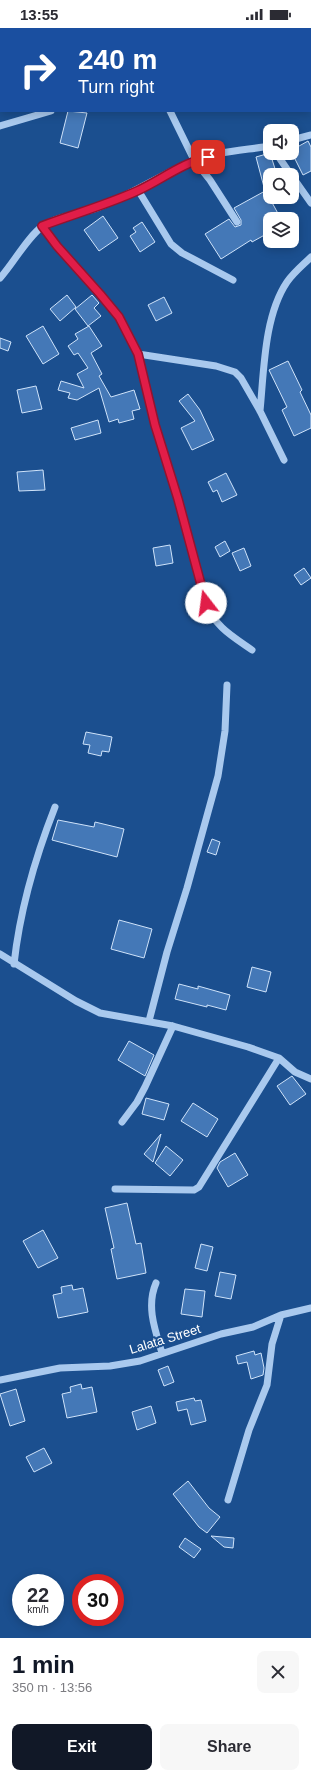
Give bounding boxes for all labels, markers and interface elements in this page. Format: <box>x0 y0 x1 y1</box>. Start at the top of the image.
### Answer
text: 13:55 <box>20 6 58 23</box>
icon: right <box>12 44 64 96</box>
text: 240 m <box>78 44 157 75</box>
text: Turn right <box>78 77 154 97</box>
map controls <box>263 124 299 248</box>
button: sound <box>263 124 299 160</box>
pin <box>191 140 225 174</box>
icon: arrive <box>197 146 219 168</box>
button: search <box>263 168 299 204</box>
button: layers <box>263 212 299 248</box>
position arrow <box>185 582 227 624</box>
street label: Lalata Street <box>128 1321 203 1357</box>
speed limit sign: 30 <box>72 1574 124 1626</box>
text: 22 <box>27 1584 49 1606</box>
text: km/h <box>27 1604 49 1615</box>
text: 1 min <box>12 1651 75 1678</box>
button: close <box>257 1651 299 1693</box>
text: 350 m · 13:56 <box>12 1680 92 1695</box>
button: Exit <box>12 1724 152 1770</box>
button: Share <box>160 1724 299 1770</box>

